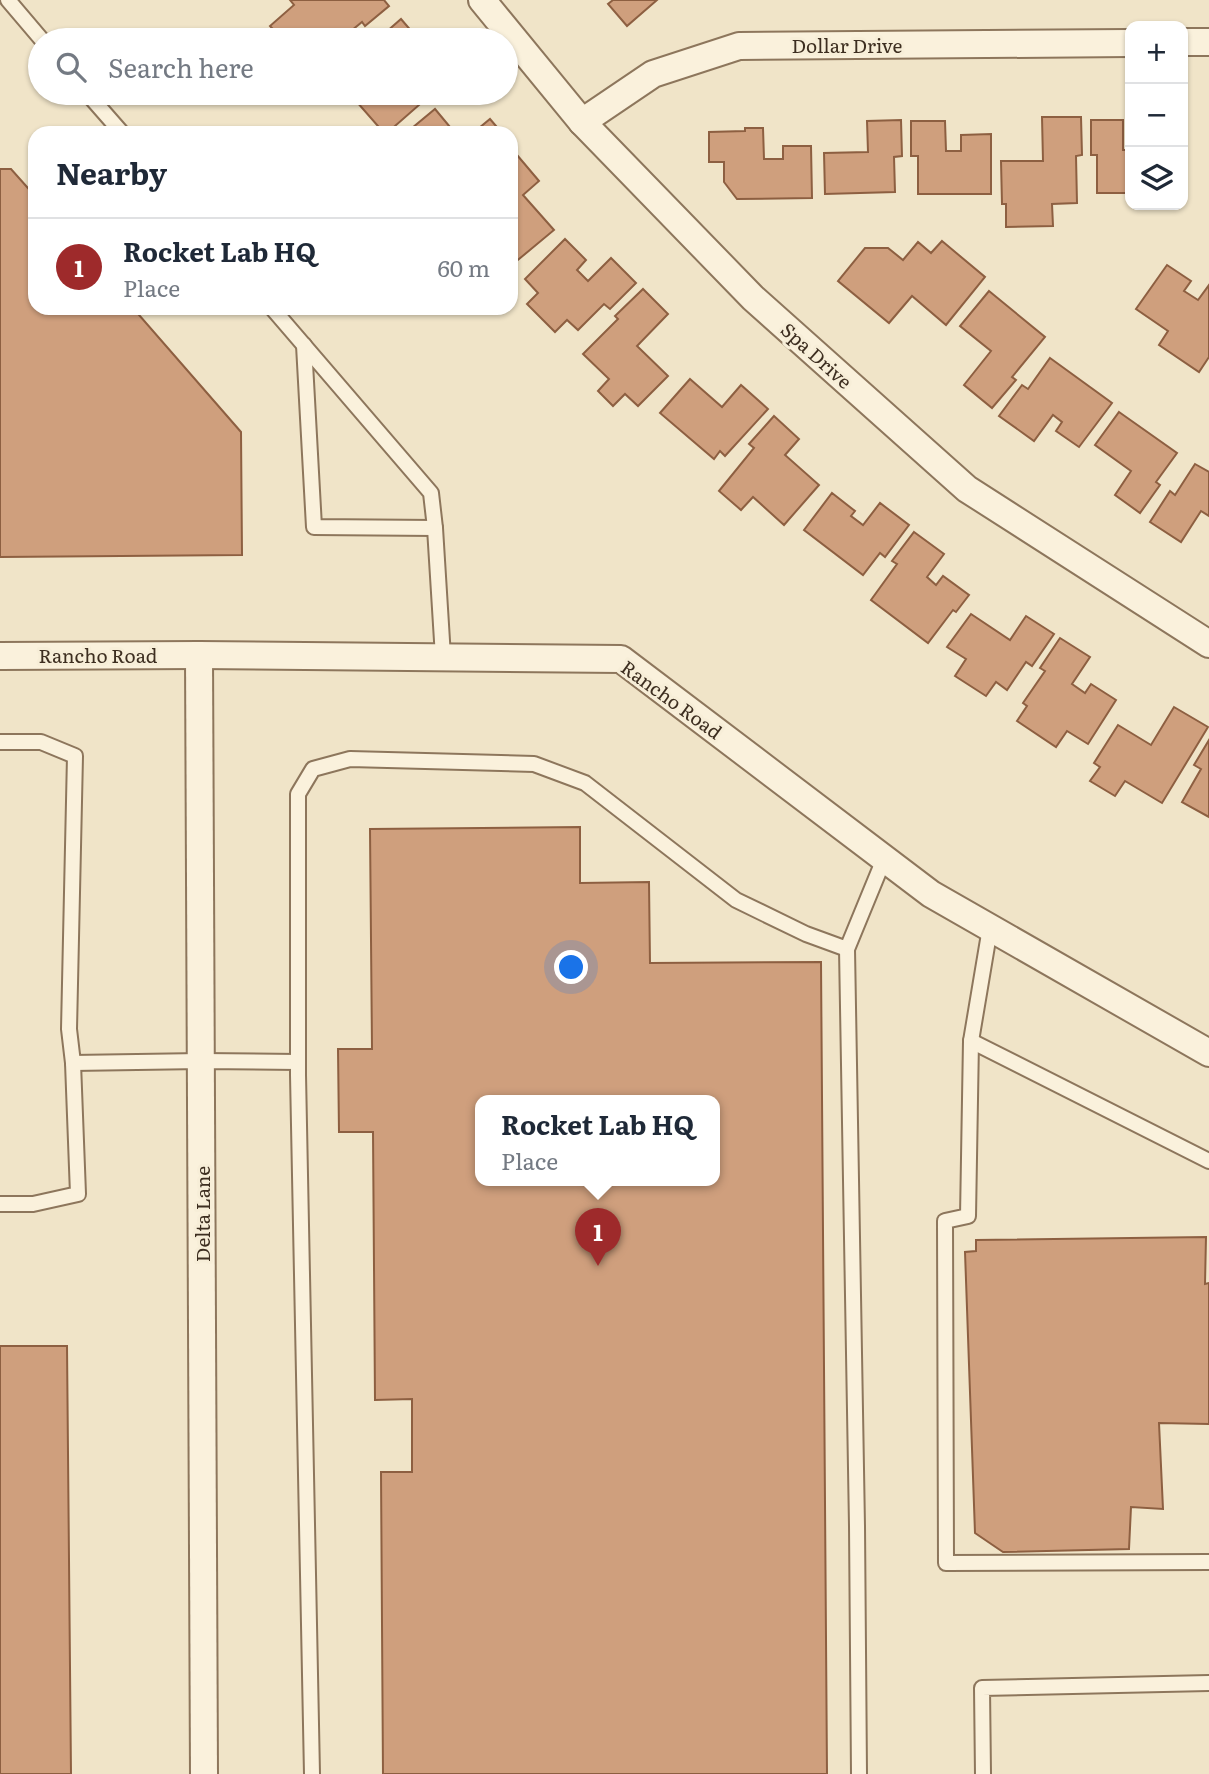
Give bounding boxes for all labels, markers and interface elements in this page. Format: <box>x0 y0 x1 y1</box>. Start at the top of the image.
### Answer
map controls <box>1125 21 1188 210</box>
button: + <box>1125 21 1188 84</box>
search box <box>28 28 518 105</box>
street label: Dollar Drive <box>792 31 903 59</box>
text: Search here <box>108 47 254 86</box>
icon: search <box>52 48 90 86</box>
button: − <box>1125 84 1188 147</box>
button: layers <box>1125 147 1188 210</box>
text: Nearby <box>56 150 167 194</box>
text: Rocket Lab HQ <box>123 231 316 270</box>
text: 1 <box>74 250 84 284</box>
text: 60 m <box>437 250 490 284</box>
text: Place <box>123 270 180 304</box>
street label: Spa Drive <box>775 315 859 395</box>
street label: Rancho Road <box>39 641 158 669</box>
street label: Rancho Road <box>616 653 729 745</box>
your location <box>554 950 588 984</box>
popup <box>475 1095 720 1186</box>
text: Rocket Lab HQ <box>501 1104 694 1143</box>
text: Place <box>501 1143 558 1177</box>
street label: Delta Lane <box>188 1166 216 1262</box>
pin: 1 <box>575 1208 621 1266</box>

